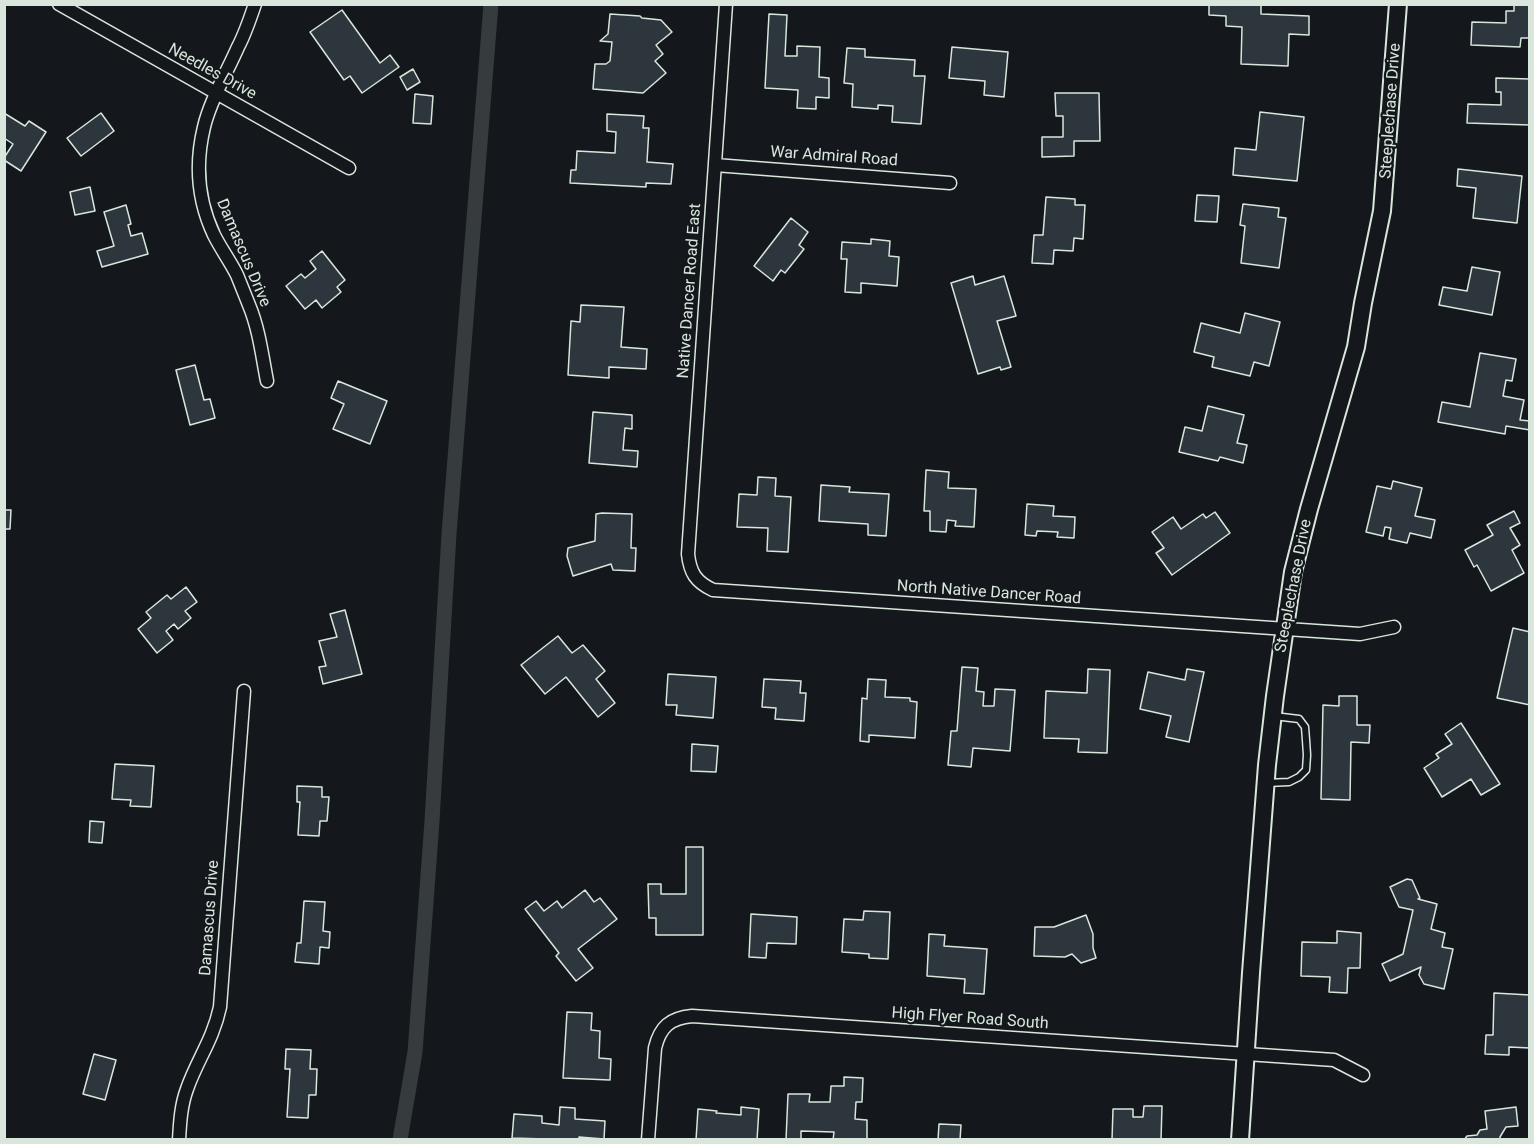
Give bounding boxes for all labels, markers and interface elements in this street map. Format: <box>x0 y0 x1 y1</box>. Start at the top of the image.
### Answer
street label: Needles Drive <box>165 40 259 104</box>
street label: Steeplechase Drive <box>1377 43 1405 179</box>
street label: War Admiral Road <box>770 143 898 171</box>
street label: Damascus Drive <box>212 196 274 310</box>
street label: Native Dancer Road East <box>674 203 706 379</box>
street label: Steeplechase Drive <box>1272 518 1316 654</box>
street label: North Native Dancer Road <box>896 577 1082 609</box>
street label: Damascus Drive <box>196 860 224 976</box>
street label: High Flyer Road South <box>891 1004 1049 1034</box>

